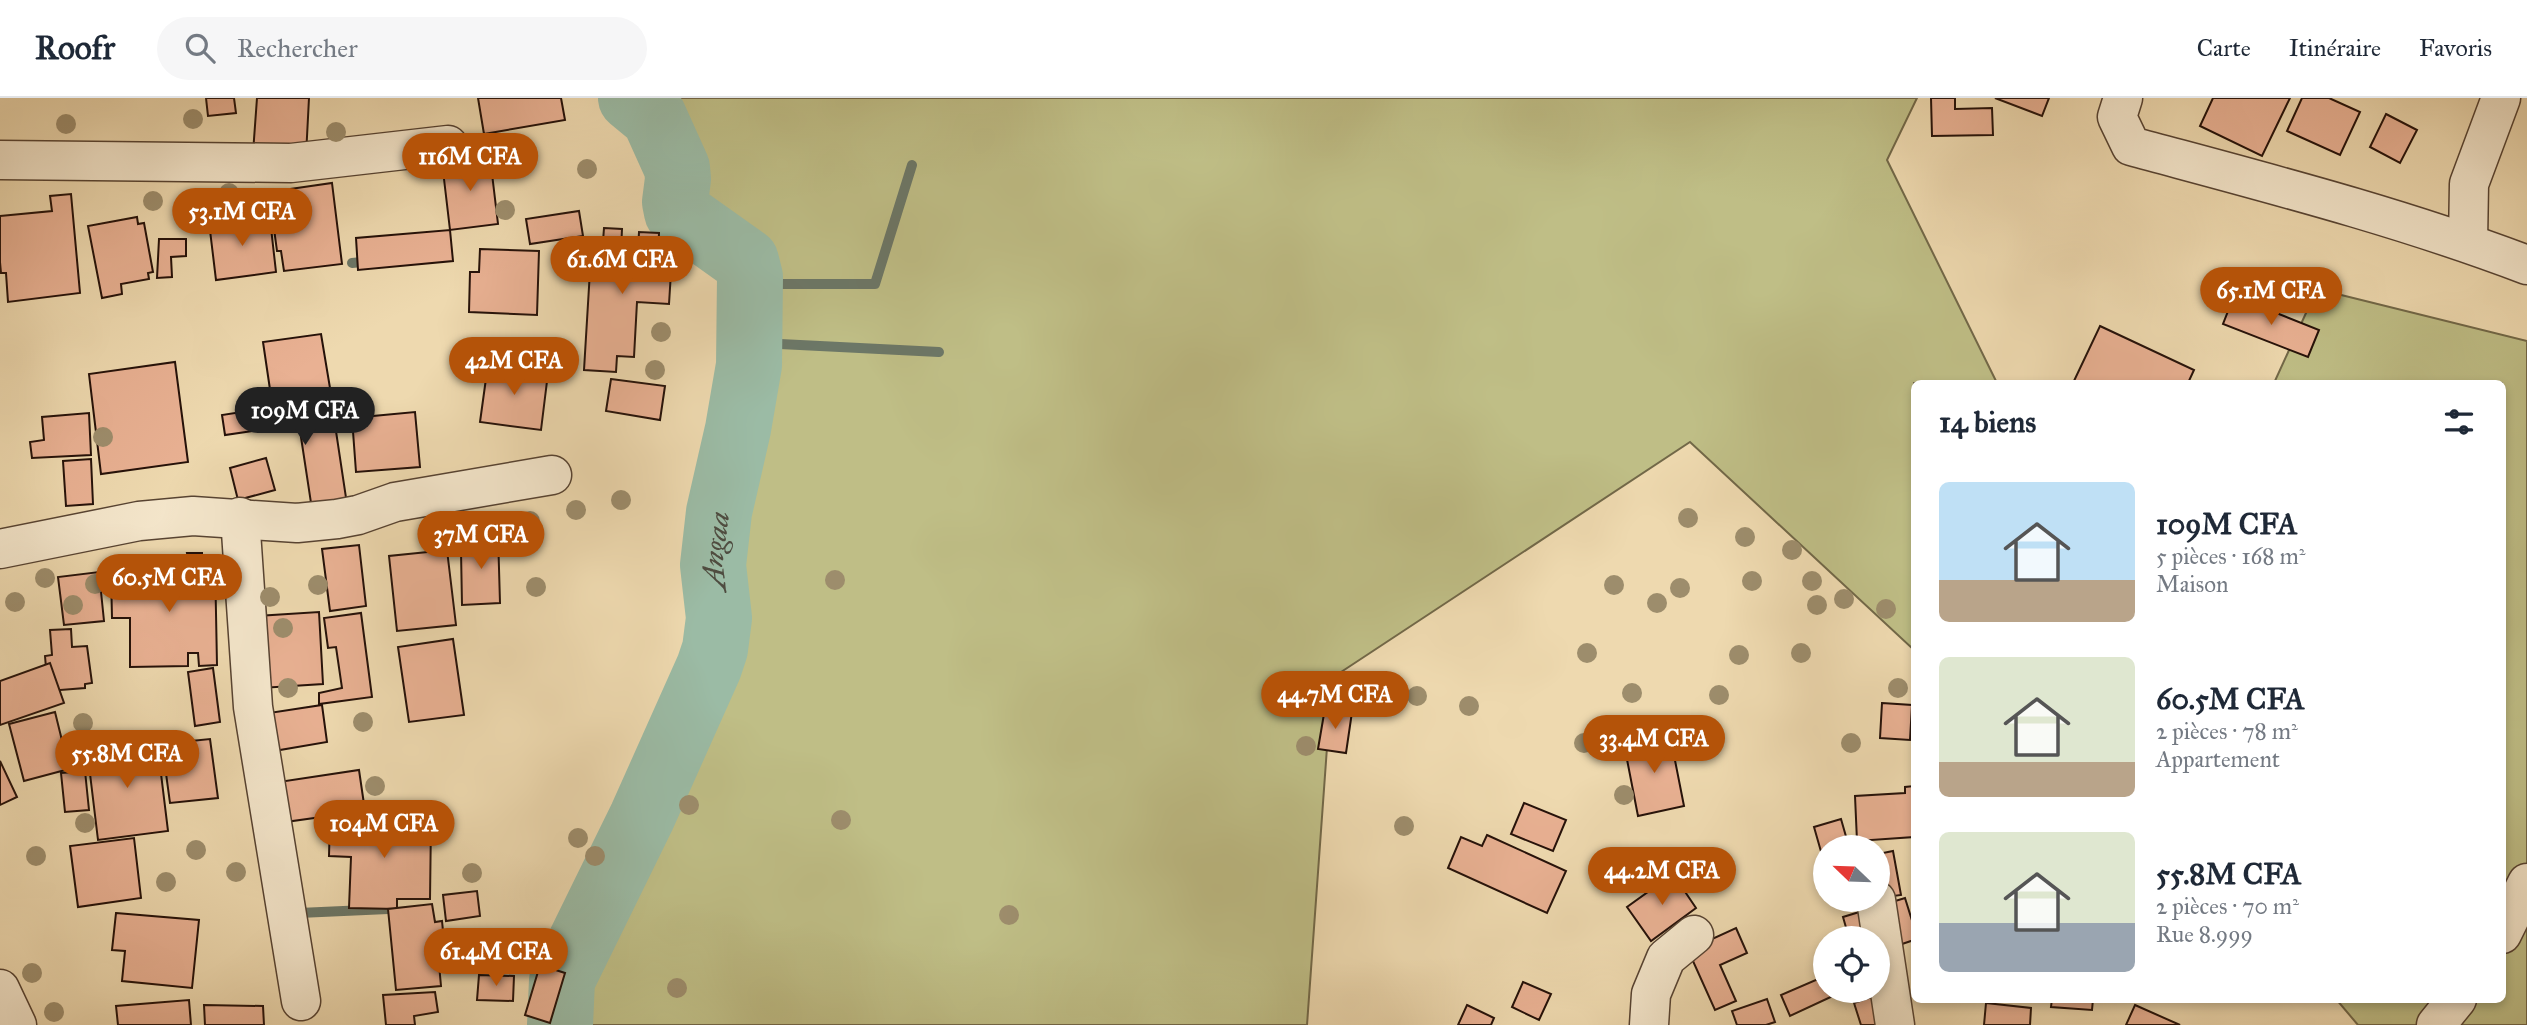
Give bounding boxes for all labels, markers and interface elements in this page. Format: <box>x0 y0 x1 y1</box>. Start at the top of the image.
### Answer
search box <box>157 17 647 80</box>
text: Roofr <box>35 28 115 68</box>
icon: search <box>181 29 219 67</box>
text: Rechercher <box>237 32 358 64</box>
text: Carte <box>2197 33 2251 63</box>
text: Itinéraire <box>2289 33 2381 63</box>
text: Favoris <box>2419 33 2492 63</box>
pin: 116M CFA <box>398 134 542 193</box>
text: 116M CFA <box>418 142 522 170</box>
pin: 53.1M CFA <box>162 188 322 248</box>
text: 53.1M CFA <box>188 197 296 225</box>
pin: 61.6M CFA <box>542 236 702 296</box>
text: 61.6M CFA <box>566 245 678 273</box>
pin: 65.1M CFA <box>2191 268 2351 327</box>
text: 65.1M CFA <box>2216 276 2326 304</box>
pin: 42M CFA <box>449 338 579 397</box>
text: 42M CFA <box>465 346 563 374</box>
pin: 109M CFA <box>233 388 377 447</box>
text: 109M CFA <box>251 396 359 424</box>
icon: filters <box>2440 403 2478 441</box>
text: 14 biens <box>1939 404 2036 440</box>
text: 109M CFA <box>2156 506 2297 542</box>
water label: Angaa <box>695 509 737 597</box>
icon: home <box>1995 510 2079 594</box>
pin: 37M CFA <box>416 512 546 571</box>
text: 37M CFA <box>433 520 529 548</box>
text: 5 pièces · 168 m² <box>2156 542 2306 570</box>
pin: 60.5M CFA <box>89 554 249 614</box>
text: 60.5M CFA <box>112 563 226 591</box>
text: Maison <box>2156 570 2228 598</box>
pin: 44.7M CFA <box>1255 672 1415 731</box>
text: 44.7M CFA <box>1277 680 1393 708</box>
text: 60.5M CFA <box>2156 681 2305 717</box>
icon: home <box>1995 685 2079 769</box>
pin: 33.4M CFA <box>1574 716 1734 775</box>
text: 2 pièces · 78 m² <box>2156 717 2298 745</box>
text: 33.4M CFA <box>1599 724 1709 752</box>
pin: 55.8M CFA <box>47 730 207 790</box>
text: 55.8M CFA <box>71 739 183 767</box>
text: Appartement <box>2156 745 2280 773</box>
pin: 104M CFA <box>312 800 456 860</box>
text: 104M CFA <box>330 809 438 837</box>
north arrow <box>1813 835 1890 912</box>
map controls <box>1813 835 1890 1003</box>
pin: 44.2M CFA <box>1582 848 1742 907</box>
text: 44.2M CFA <box>1604 856 1720 884</box>
text: 55.8M CFA <box>2156 856 2302 892</box>
icon: home <box>1995 860 2079 944</box>
text: 2 pièces · 70 m² <box>2156 892 2299 920</box>
text: Rue 8.999 <box>2156 920 2253 948</box>
button: locate <box>1813 926 1890 1003</box>
pin: 61.4M CFA <box>416 928 576 988</box>
text: 61.4M CFA <box>440 937 552 965</box>

